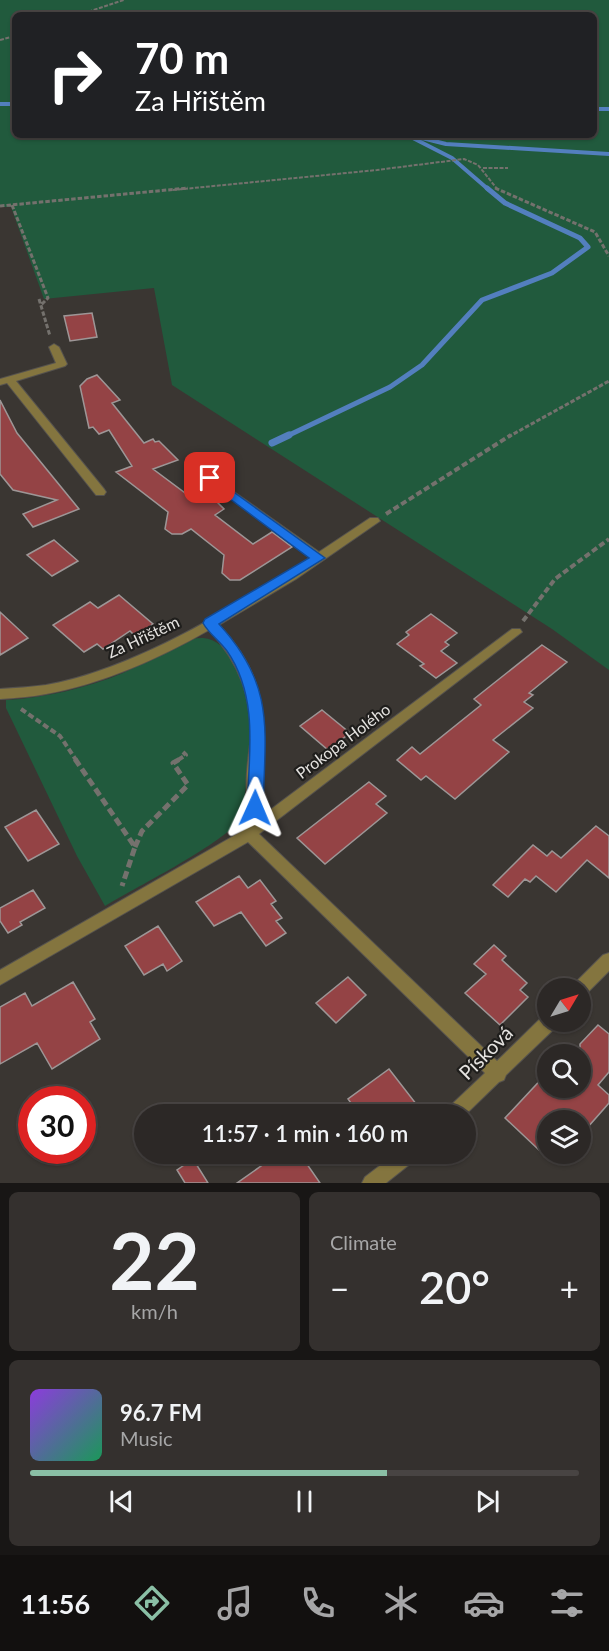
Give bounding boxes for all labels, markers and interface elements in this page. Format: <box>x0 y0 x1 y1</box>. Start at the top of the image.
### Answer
text: 70 m <box>135 33 229 83</box>
icon: right <box>36 36 114 114</box>
text: Za Hřištěm <box>135 84 266 117</box>
pin <box>184 452 235 503</box>
icon: arrive <box>193 461 226 494</box>
street label: Za Hřištěm <box>104 612 182 662</box>
street label: Prokopa Holého <box>292 699 394 782</box>
position arrow <box>223 776 287 840</box>
north arrow <box>537 978 591 1032</box>
map controls <box>537 978 591 1164</box>
street label: Písková <box>453 1020 517 1084</box>
button: search <box>537 1044 591 1098</box>
speed limit sign: 30 <box>18 1086 96 1164</box>
button: layers <box>537 1110 591 1164</box>
text: 11:57 · 1 min · 160 m <box>202 1120 408 1147</box>
text: 22 <box>109 1213 200 1307</box>
text: Climate <box>330 1230 397 1254</box>
text: 20° <box>419 1260 490 1314</box>
text: − <box>330 1268 349 1308</box>
text: + <box>560 1268 579 1308</box>
text: km/h <box>131 1299 178 1323</box>
text: 96.7 FM <box>120 1399 202 1426</box>
text: Music <box>120 1426 173 1450</box>
icon: previous <box>105 1485 138 1518</box>
icon: pause <box>288 1485 321 1518</box>
icon: next <box>471 1485 504 1518</box>
icon: directions <box>131 1582 173 1624</box>
icon: music <box>214 1582 256 1624</box>
icon: phone <box>297 1582 339 1624</box>
icon: climate <box>380 1582 422 1624</box>
icon: car <box>463 1582 505 1624</box>
icon: filters <box>546 1582 588 1624</box>
text: 11:56 <box>21 1587 90 1620</box>

